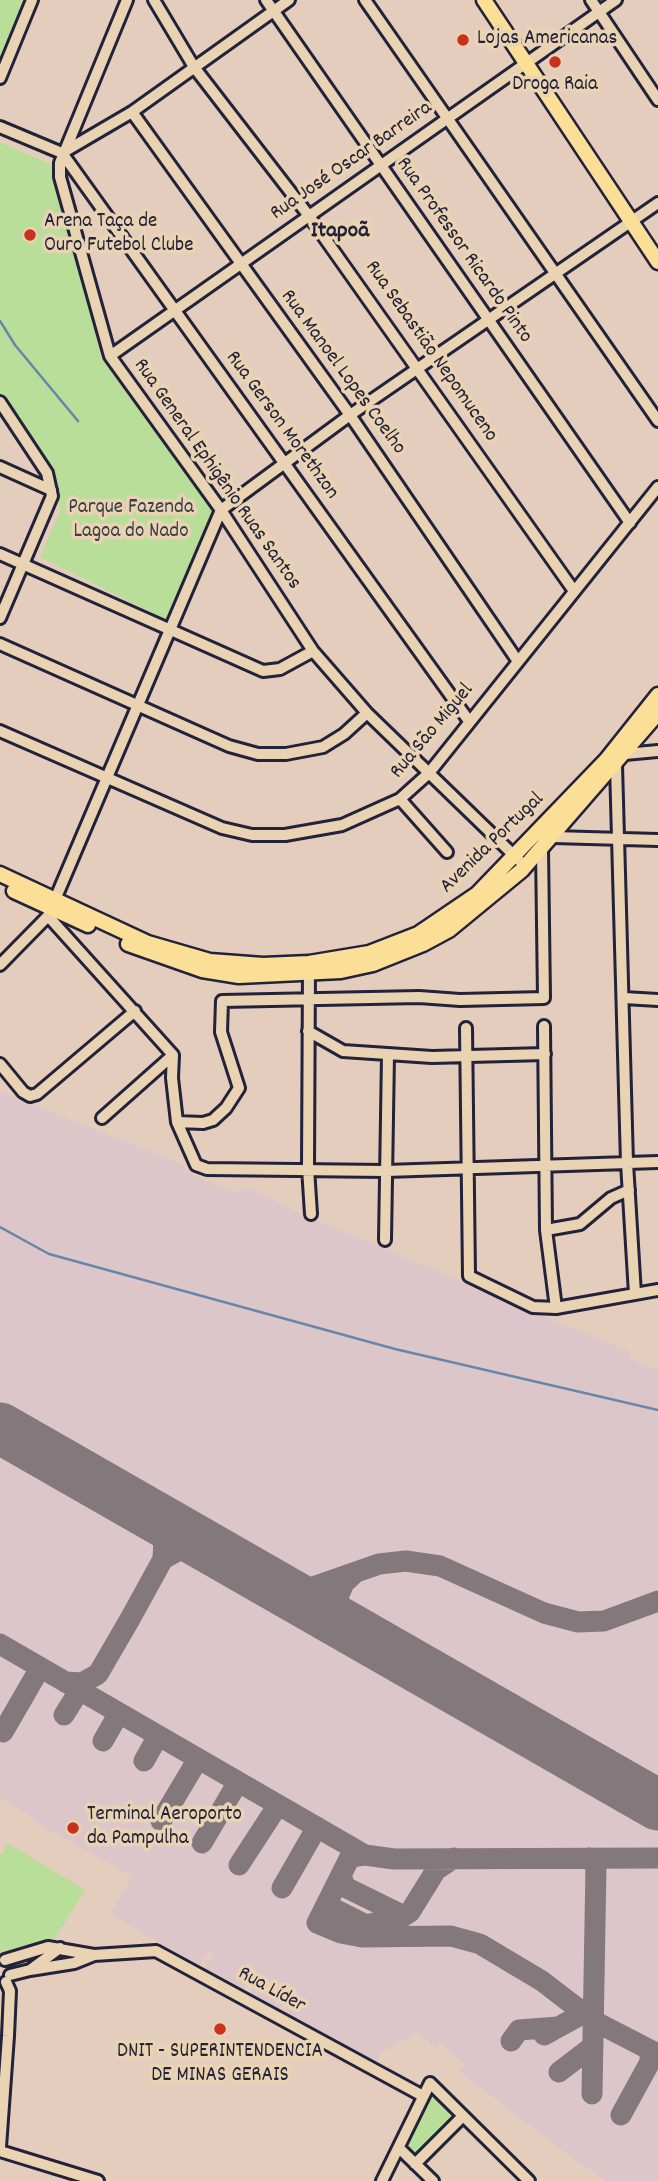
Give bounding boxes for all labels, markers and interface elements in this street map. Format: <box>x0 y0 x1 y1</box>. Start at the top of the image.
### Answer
place label: Lojas Americanas <box>477 27 617 53</box>
marker: Lojas Americanas <box>455 32 471 48</box>
marker: Droga Raia <box>547 54 563 70</box>
place label: Droga Raia <box>512 73 598 99</box>
street label: Rua José Oscar Barreira <box>266 97 438 227</box>
street label: Rua Professor Ricardo Pinto <box>389 153 537 349</box>
place label: Arena Taça de Ouro Futebol Clube <box>44 210 193 260</box>
district label: Itapoã <box>311 219 369 247</box>
marker: Arena Taça de Ouro Futebol Clube <box>22 227 38 243</box>
street label: Rua Sebastião Nepomuceno <box>358 257 502 447</box>
street label: Rua Manoel Lopes Coelho <box>274 286 410 460</box>
street label: Rua Gerson Morethzon <box>219 347 343 505</box>
street label: Rua General Ephigênio Ruas Santos <box>126 355 306 595</box>
park label: Parque Fazenda Lagoa do Nado <box>68 496 194 546</box>
street label: Rua São Miguel <box>386 679 480 785</box>
street label: Avenida Portugal <box>436 788 550 900</box>
place label: Terminal Aeroporto da Pampulha <box>87 1803 242 1853</box>
marker: Terminal Aeroporto da Pampulha <box>65 1820 81 1836</box>
street label: Rua Líder <box>233 1962 309 2020</box>
marker: DNIT - SUPERINTENDENCIA DE MINAS GERAIS <box>212 2021 228 2037</box>
place label: DNIT - SUPERINTENDENCIA DE MINAS GERAIS <box>117 2040 323 2090</box>

